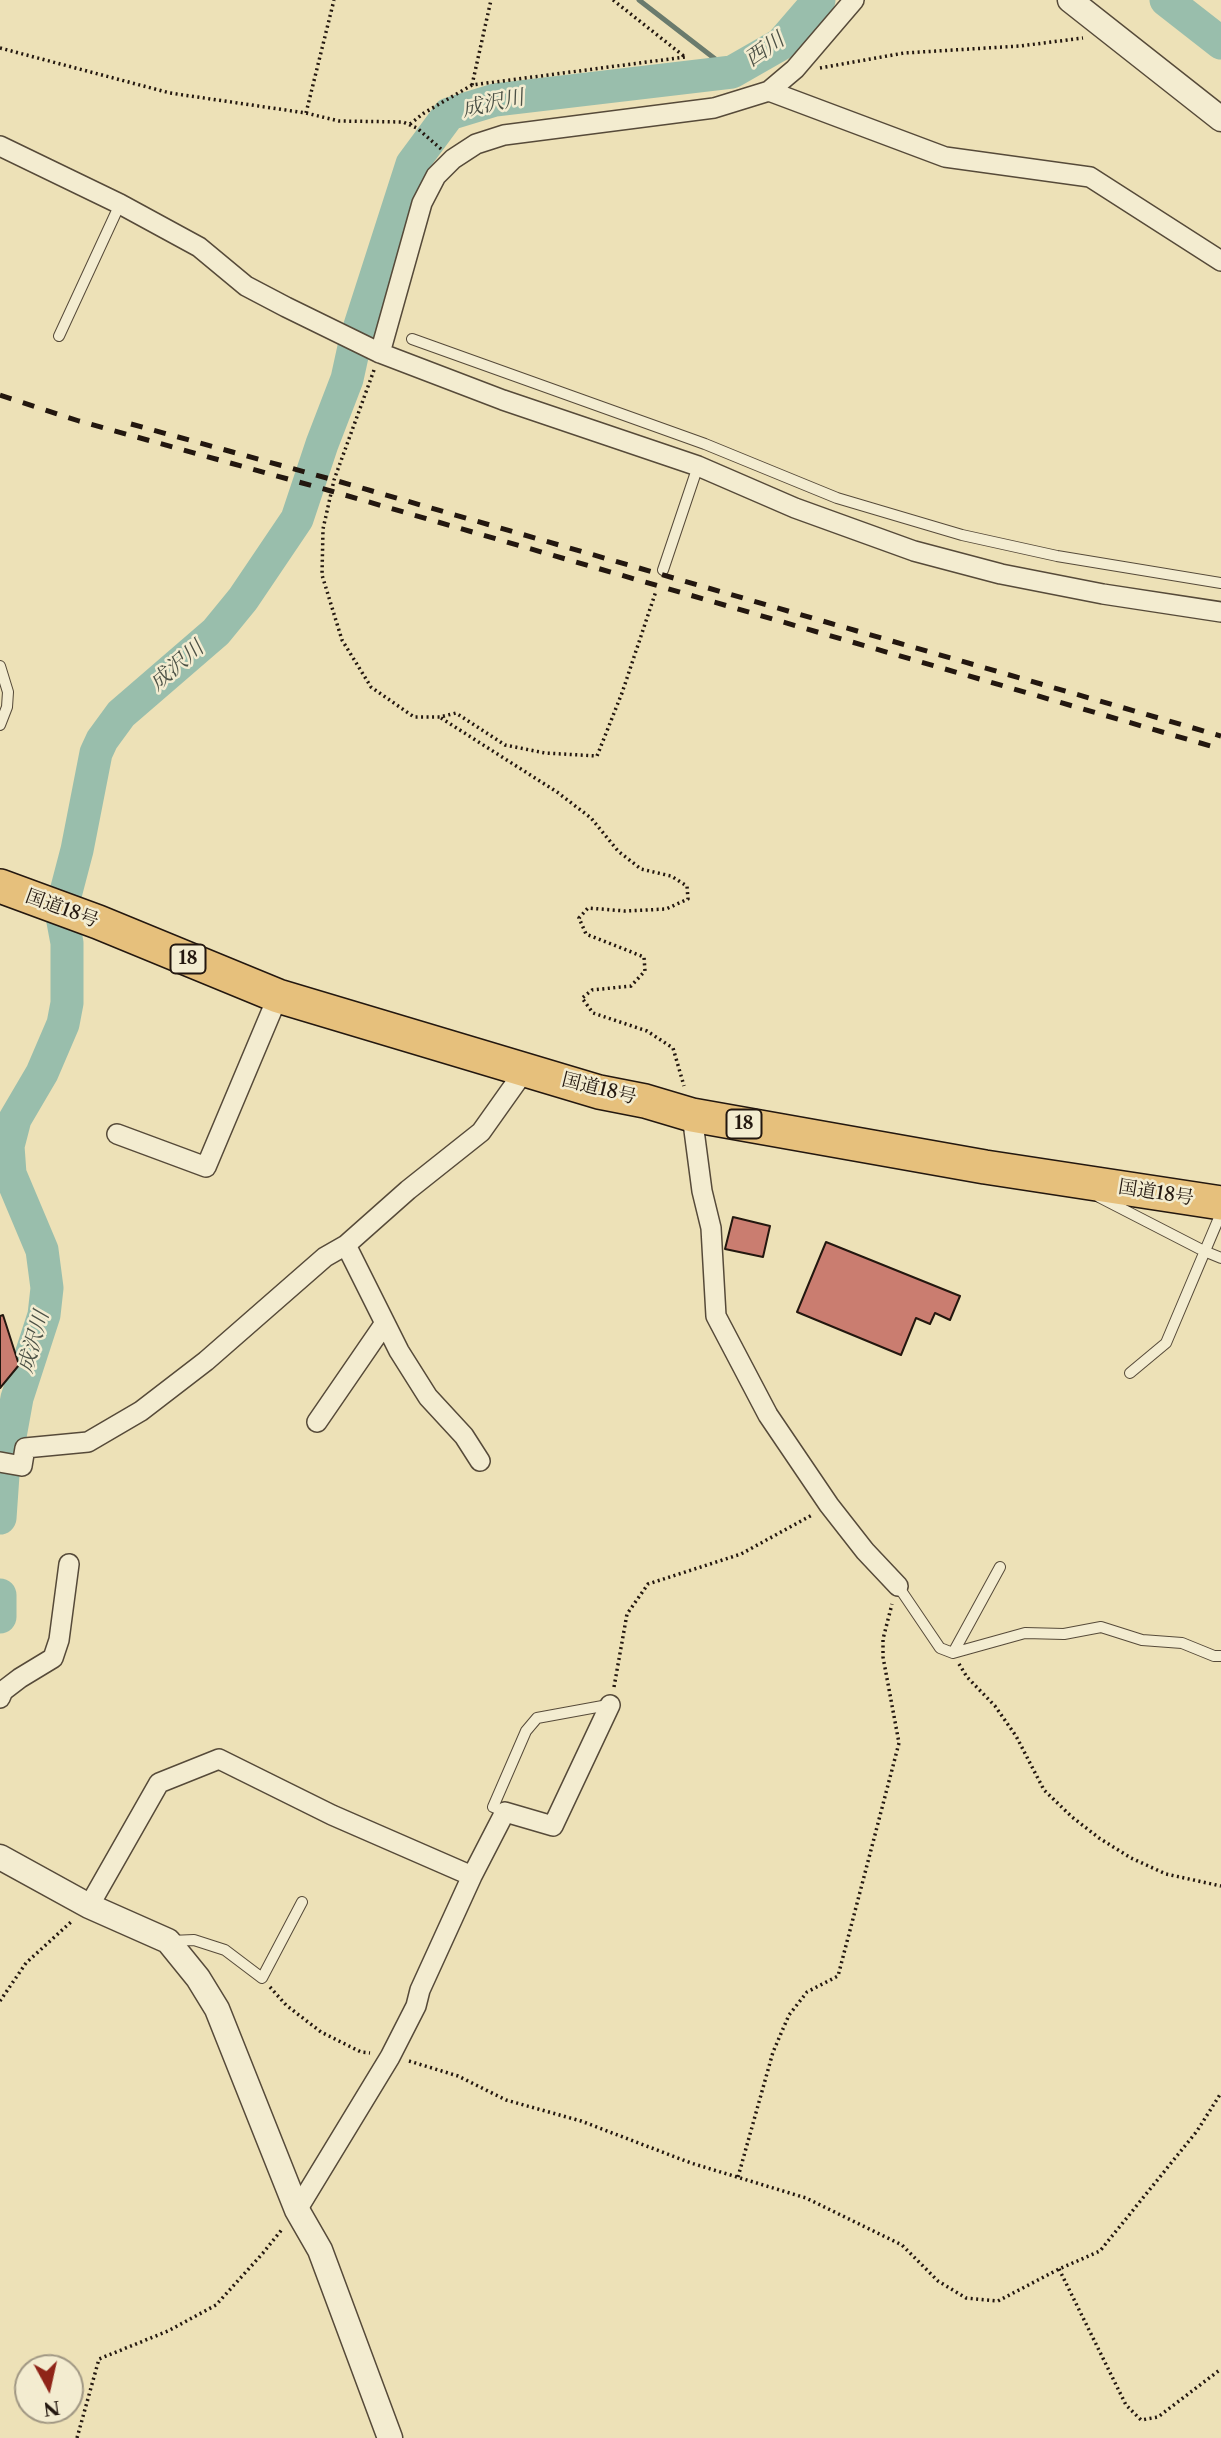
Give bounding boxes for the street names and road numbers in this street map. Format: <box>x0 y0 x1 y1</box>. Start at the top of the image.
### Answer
street label: 国道18号 <box>22 885 102 933</box>
road number: 18 <box>170 944 206 974</box>
street label: 国道18号 <box>559 1069 639 1109</box>
road number: 18 <box>726 1110 762 1139</box>
street label: 国道18号 <box>1117 1176 1195 1210</box>

